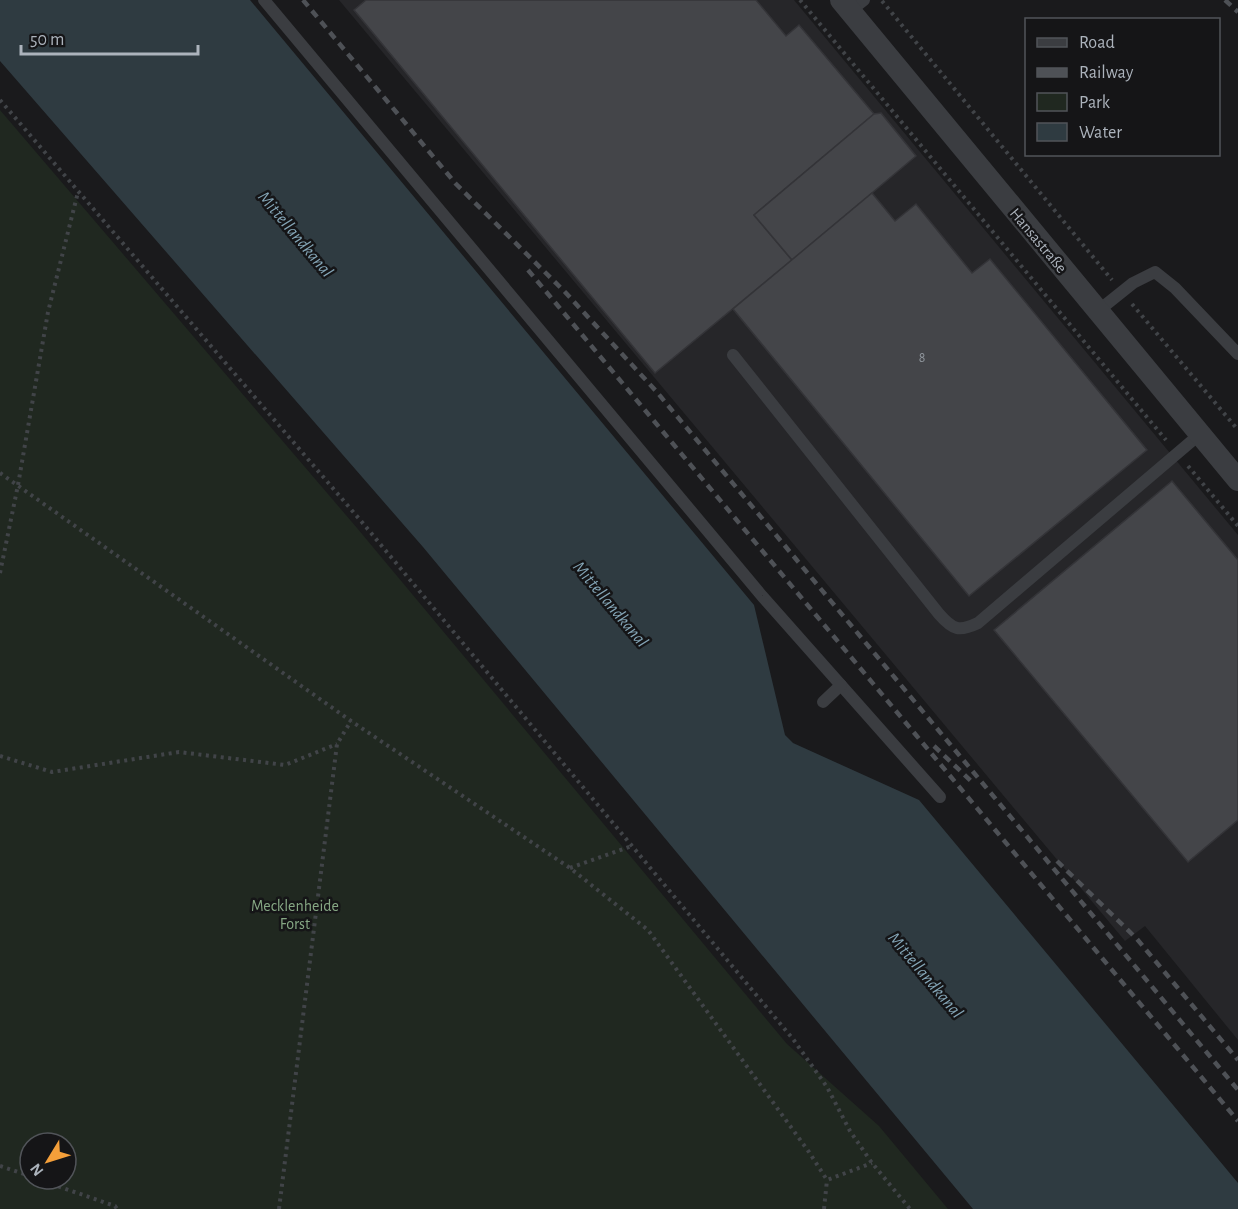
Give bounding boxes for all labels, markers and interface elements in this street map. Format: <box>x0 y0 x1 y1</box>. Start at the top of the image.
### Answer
scale bar <box>21 18 198 56</box>
legend <box>1025 18 1220 156</box>
text: 50 m <box>30 31 64 49</box>
text: Road <box>1079 34 1115 52</box>
text: Railway <box>1079 64 1134 82</box>
text: Park <box>1079 94 1111 112</box>
text: Water <box>1079 124 1122 142</box>
water label: Mittellandkanal <box>254 188 336 281</box>
street label: Hansastraße <box>1007 205 1070 276</box>
house number: 8 <box>919 351 925 365</box>
water label: Mittellandkanal <box>569 558 651 651</box>
park label: Mecklenheide Forst <box>251 898 339 932</box>
water label: Mittellandkanal <box>884 929 966 1022</box>
north arrow <box>18 1131 78 1191</box>
text: N <box>27 1160 47 1179</box>

